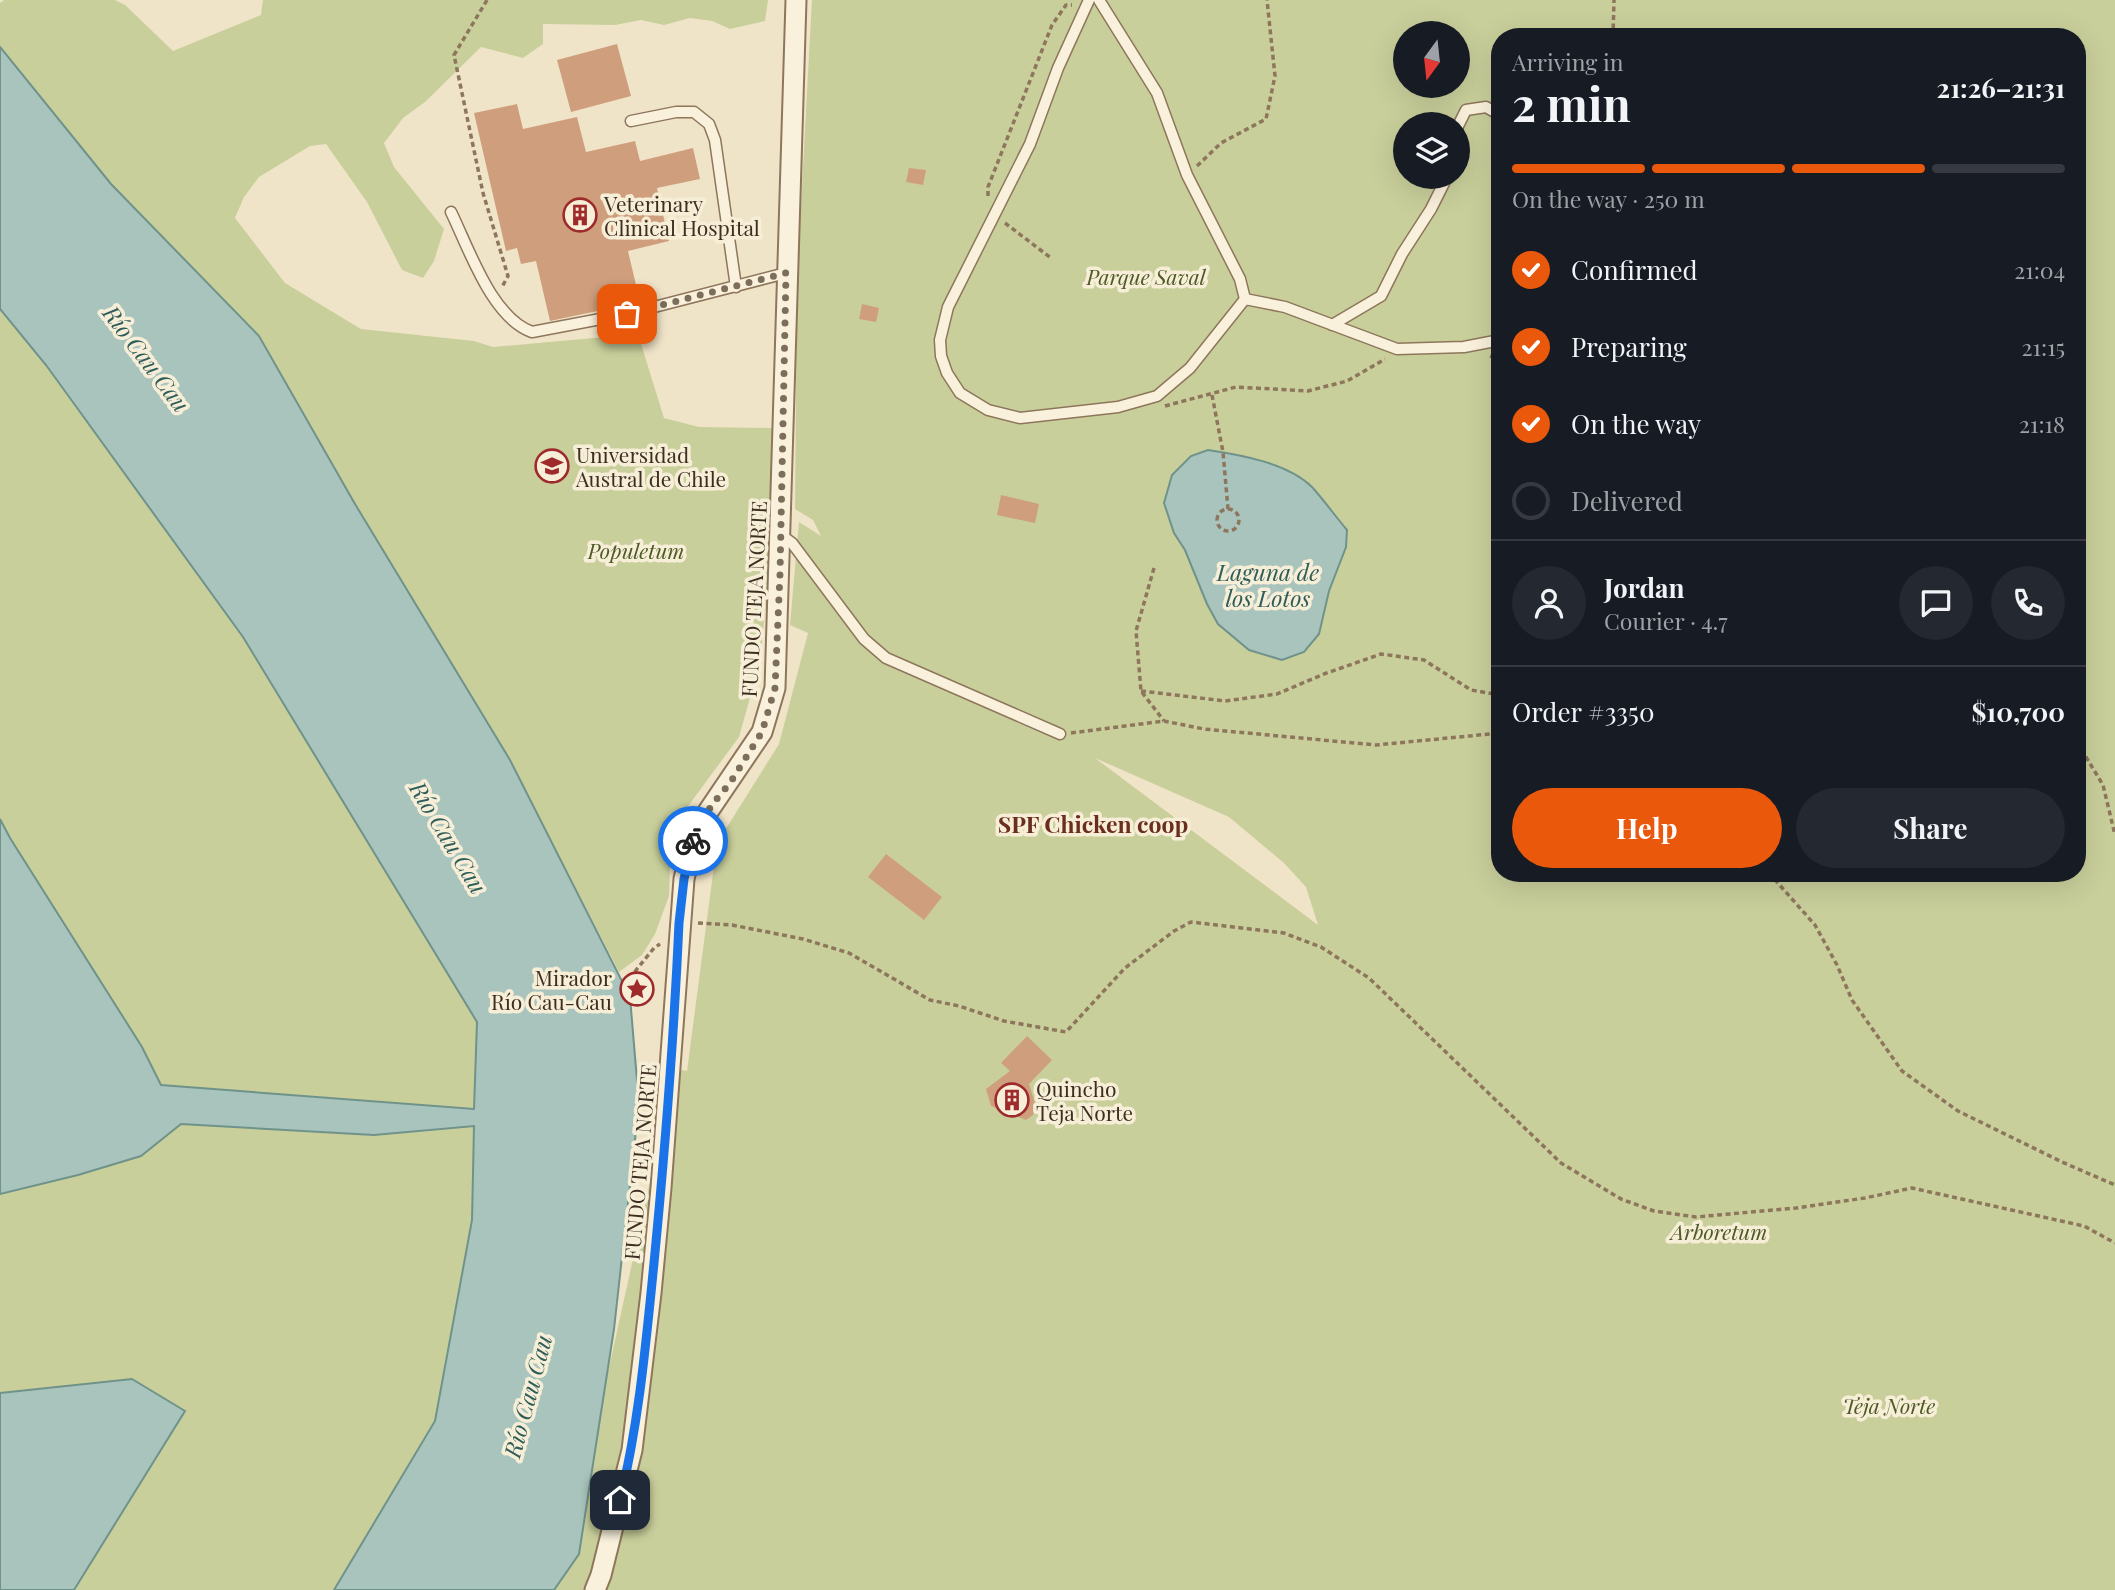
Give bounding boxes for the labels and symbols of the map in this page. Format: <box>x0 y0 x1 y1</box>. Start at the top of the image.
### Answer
north arrow <box>1393 21 1470 98</box>
place label: Veterinary Clinical Hospital <box>603 189 760 241</box>
building icon: Veterinary Clinical Hospital <box>561 196 599 234</box>
park label: Parque Saval <box>1085 262 1207 290</box>
pin <box>597 284 657 344</box>
water label: Río Cau Cau <box>96 298 197 418</box>
place label: Universidad Austral de Chile <box>575 440 726 492</box>
school or university icon: Universidad Austral de Chile <box>533 447 571 485</box>
street label: FUNDO TEJA NORTE <box>734 500 772 698</box>
park label: Populetum <box>587 536 684 564</box>
water label: Laguna de los Lotos <box>1216 556 1319 613</box>
water label: Río Cau Cau <box>403 774 495 899</box>
courier <box>658 806 728 876</box>
district label: SPF Chicken coop <box>998 808 1188 839</box>
place label: Mirador Río Cau-Cau <box>491 963 613 1015</box>
place icon: Mirador Río Cau-Cau <box>618 970 656 1008</box>
street label: FUNDO TEJA NORTE <box>616 1063 662 1261</box>
place label: Quincho Teja Norte <box>1036 1074 1133 1126</box>
building icon: Quincho Teja Norte <box>993 1081 1031 1119</box>
park label: Arboretum <box>1669 1217 1767 1245</box>
water label: Río Cau Cau <box>495 1331 558 1462</box>
park label: Teja Norte <box>1843 1391 1935 1419</box>
pin <box>590 1470 650 1530</box>

